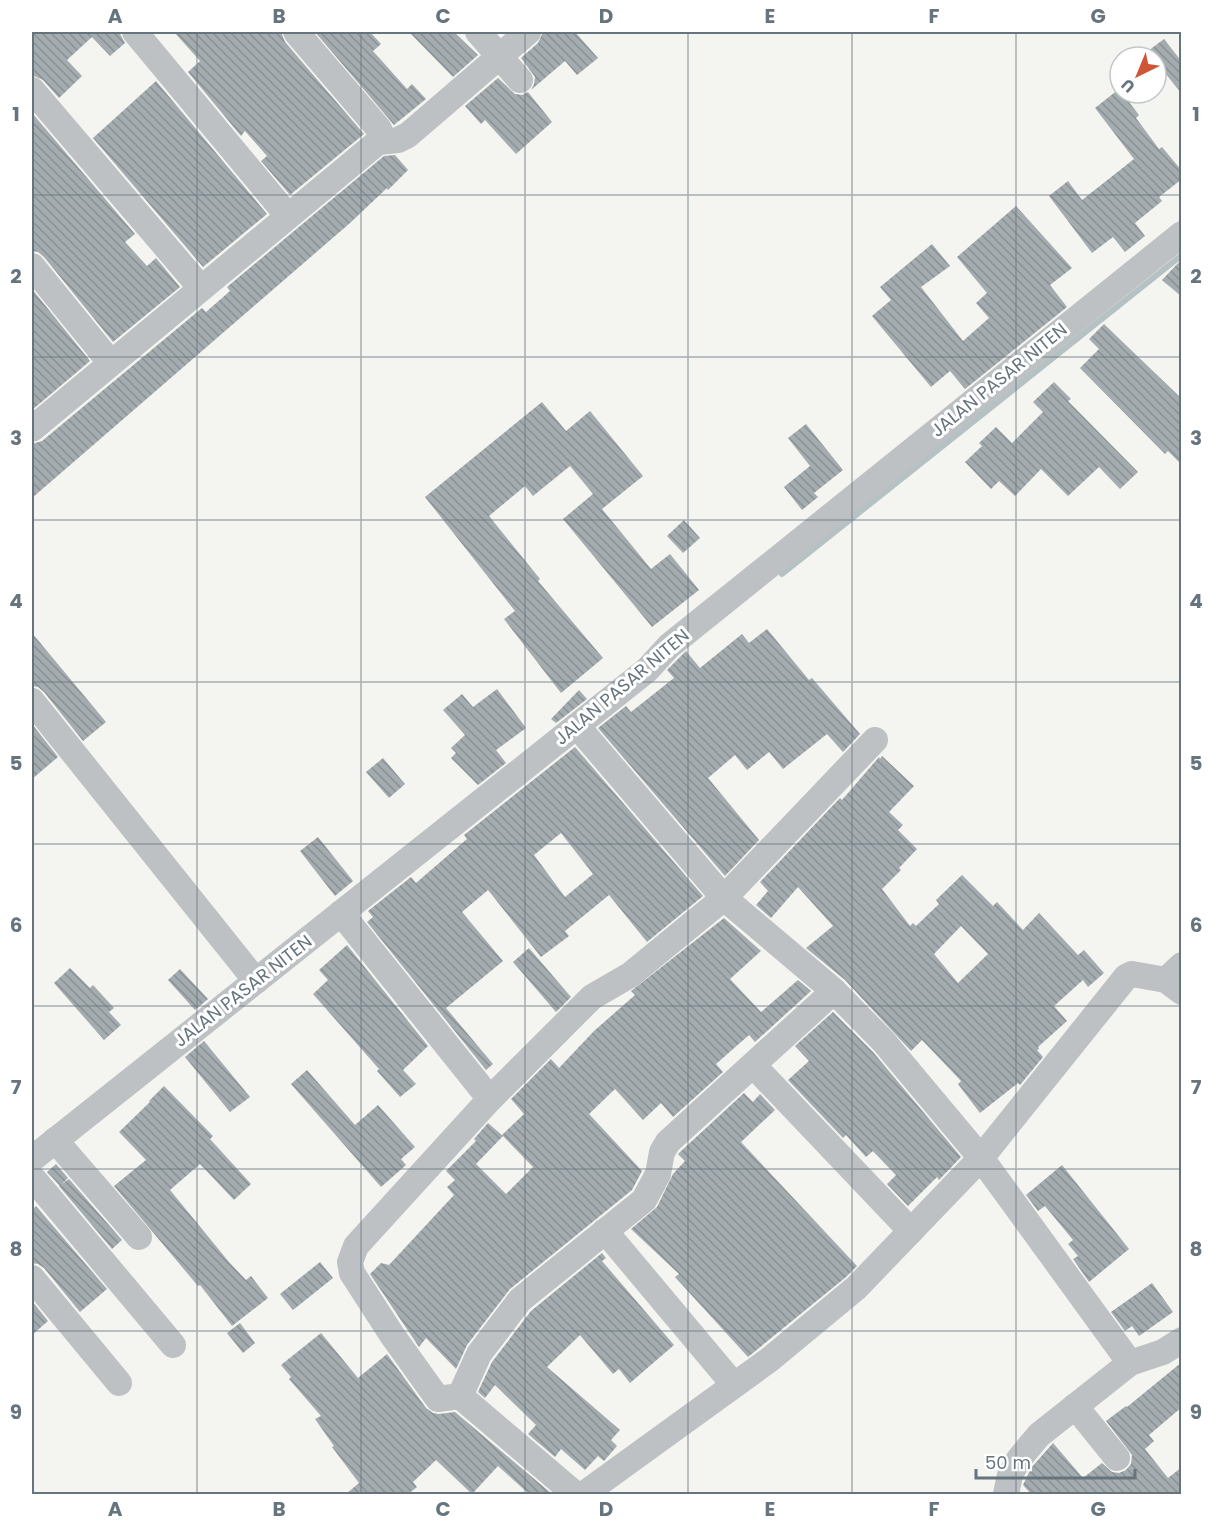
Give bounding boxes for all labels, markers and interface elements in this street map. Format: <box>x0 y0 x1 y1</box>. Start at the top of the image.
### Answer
text: A <box>108 2 123 30</box>
text: B <box>272 2 286 30</box>
text: C <box>435 2 451 30</box>
text: D <box>599 2 613 30</box>
text: E <box>765 2 775 30</box>
text: F <box>929 2 940 30</box>
text: G <box>1090 2 1106 30</box>
north arrow <box>1108 45 1168 105</box>
text: U <box>1116 73 1140 98</box>
text: 1 <box>12 100 20 128</box>
text: 1 <box>1192 100 1200 128</box>
text: 2 <box>10 262 22 290</box>
text: 2 <box>1190 262 1202 290</box>
street label: JALAN PASAR NITEN <box>925 317 1072 442</box>
text: 3 <box>10 424 22 452</box>
text: 3 <box>1190 424 1202 452</box>
text: 4 <box>9 587 23 615</box>
text: 4 <box>1189 587 1203 615</box>
street label: JALAN PASAR NITEN <box>549 623 694 750</box>
text: 5 <box>10 749 23 777</box>
text: 5 <box>1190 749 1203 777</box>
text: 6 <box>10 911 22 939</box>
text: 6 <box>1190 911 1202 939</box>
street label: JALAN PASAR NITEN <box>169 929 317 1052</box>
text: 7 <box>11 1073 22 1101</box>
text: 7 <box>1191 1073 1202 1101</box>
text: 8 <box>10 1235 22 1263</box>
text: 8 <box>1190 1235 1202 1263</box>
text: 9 <box>10 1398 22 1426</box>
text: 9 <box>1190 1398 1202 1426</box>
scale bar <box>976 1442 1135 1480</box>
text: 50 m <box>985 1450 1031 1475</box>
text: A <box>108 1495 123 1523</box>
text: B <box>272 1495 286 1523</box>
text: C <box>435 1495 451 1523</box>
text: D <box>599 1495 613 1523</box>
text: E <box>765 1495 775 1523</box>
text: F <box>929 1495 940 1523</box>
text: G <box>1090 1495 1106 1523</box>

